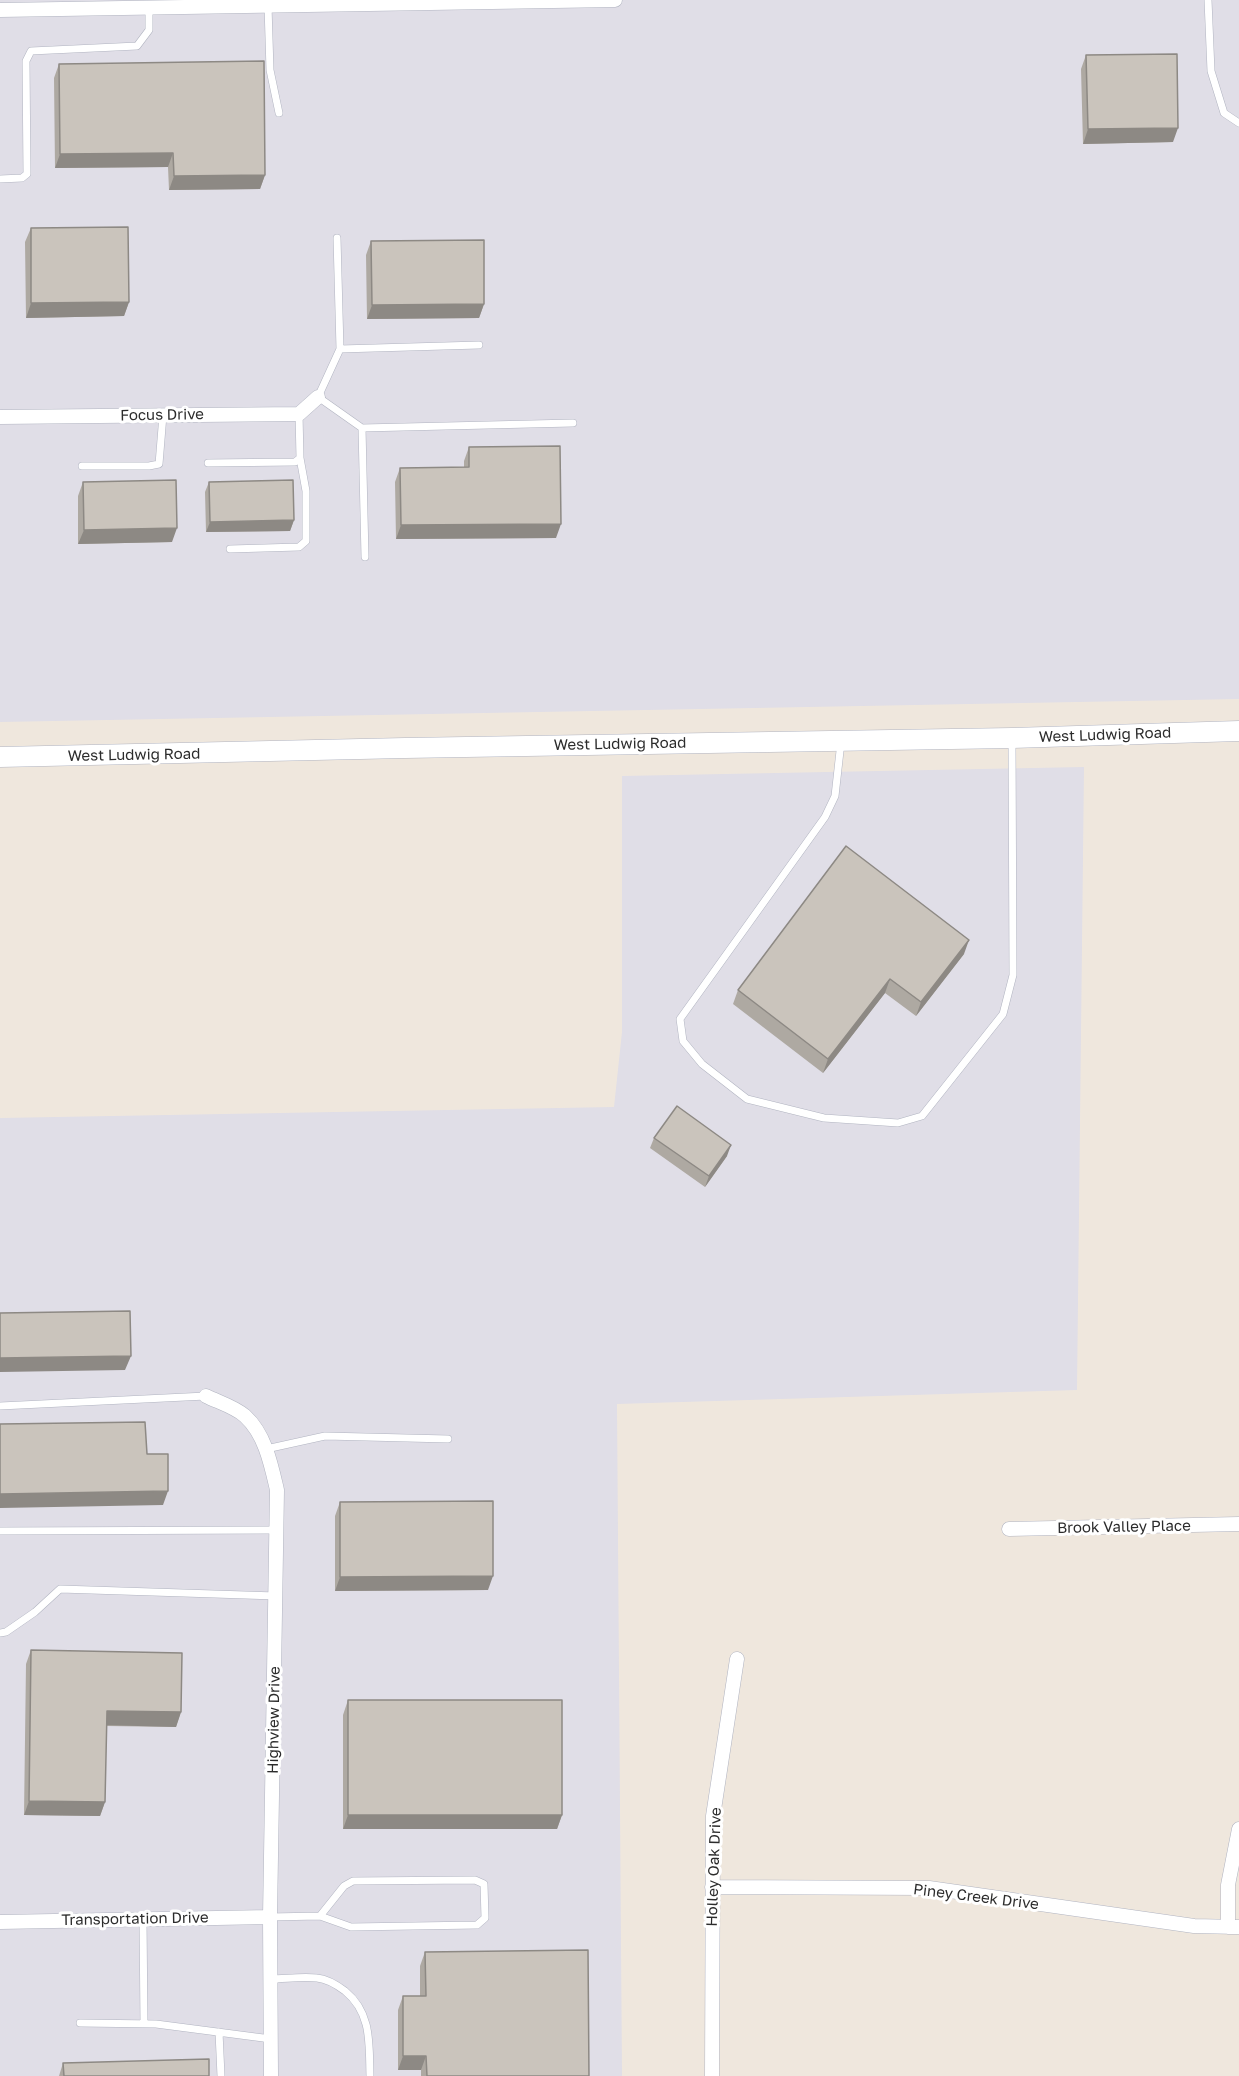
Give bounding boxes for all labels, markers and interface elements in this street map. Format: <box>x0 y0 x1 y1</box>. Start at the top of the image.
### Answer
street label: Focus Drive <box>120 405 204 425</box>
street label: West Ludwig Road <box>1038 724 1172 746</box>
street label: West Ludwig Road <box>554 734 686 754</box>
street label: West Ludwig Road <box>68 745 200 765</box>
street label: Brook Valley Place <box>1057 1517 1191 1537</box>
street label: Highview Drive <box>264 1666 284 1774</box>
street label: Holley Oak Drive <box>703 1807 725 1927</box>
street label: Piney Creek Drive <box>912 1880 1040 1914</box>
street label: Transportation Drive <box>61 1909 209 1929</box>

